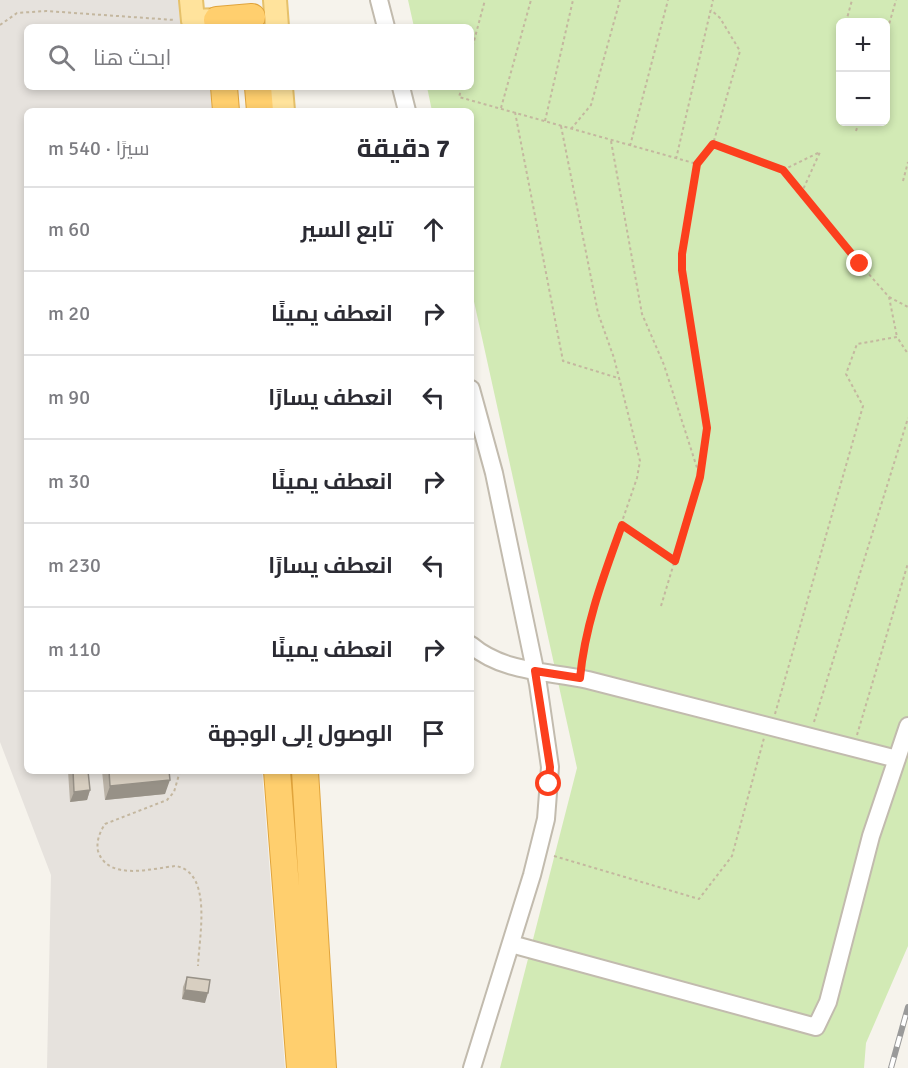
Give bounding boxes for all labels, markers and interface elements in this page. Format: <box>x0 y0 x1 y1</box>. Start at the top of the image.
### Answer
map controls <box>836 18 890 126</box>
button: + <box>836 18 890 72</box>
search box <box>24 24 474 90</box>
icon: search <box>45 41 78 74</box>
text: ابحث هنا <box>93 44 171 71</box>
button: − <box>836 72 890 126</box>
text: 7 دقيقة <box>357 133 450 165</box>
text: سيرًا · 540 m <box>48 136 149 161</box>
icon: ahead <box>417 213 450 246</box>
text: تابع السير <box>301 216 393 243</box>
text: 60 m <box>48 217 90 242</box>
route end <box>846 250 872 276</box>
icon: right <box>417 297 450 330</box>
text: انعطف يمينًا <box>271 300 393 327</box>
text: 20 m <box>48 301 90 326</box>
icon: left <box>417 381 450 414</box>
text: انعطف يسارًا <box>268 384 393 411</box>
text: 90 m <box>48 385 90 410</box>
icon: right <box>417 465 450 498</box>
text: انعطف يمينًا <box>271 468 393 495</box>
text: 30 m <box>48 469 90 494</box>
icon: left <box>417 549 450 582</box>
text: انعطف يسارًا <box>268 552 393 579</box>
text: 230 m <box>48 553 101 578</box>
icon: right <box>417 633 450 666</box>
text: انعطف يمينًا <box>271 636 393 663</box>
text: 110 m <box>48 637 101 662</box>
icon: arrive <box>417 717 450 750</box>
text: الوصول إلى الوجهة <box>208 720 393 747</box>
route start <box>535 770 561 796</box>

